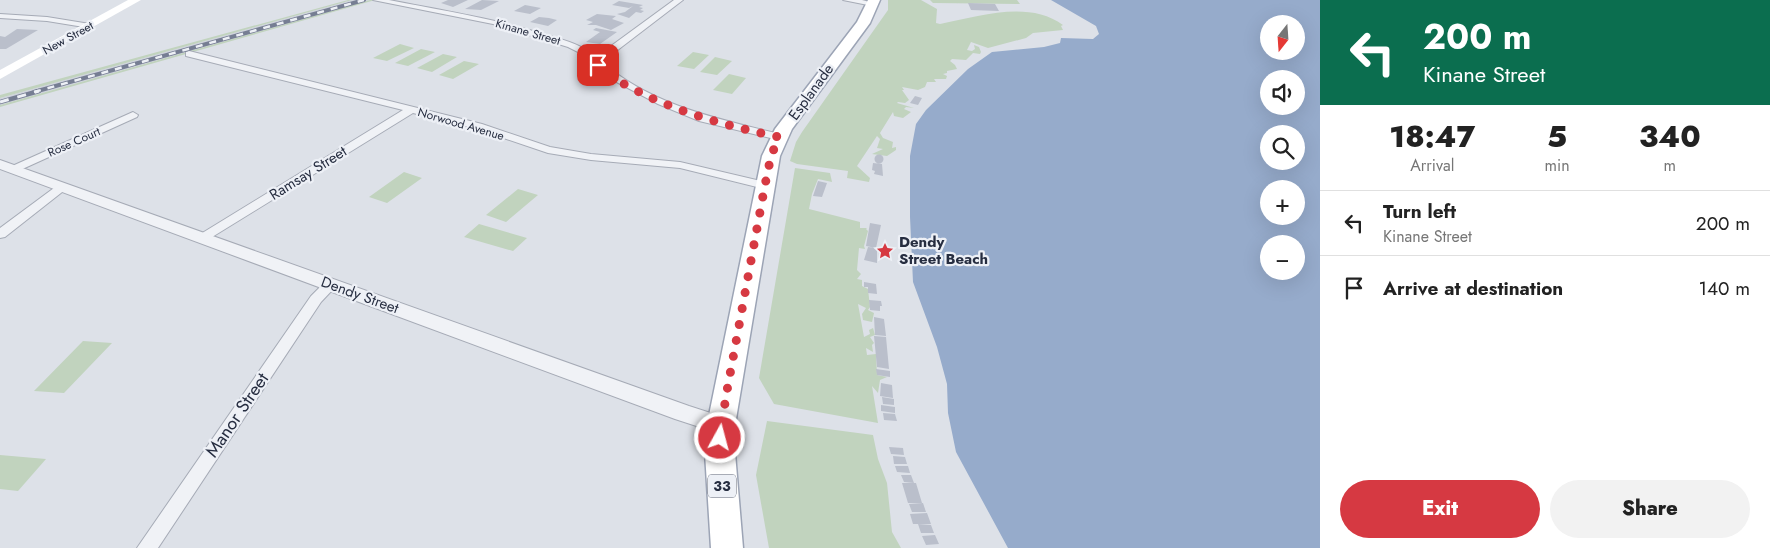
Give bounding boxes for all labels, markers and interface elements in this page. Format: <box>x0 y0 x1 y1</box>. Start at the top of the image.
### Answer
text: 200 m <box>1423 12 1532 62</box>
street label: Kinane Street <box>493 14 563 50</box>
north arrow <box>1260 15 1305 60</box>
map controls <box>1260 15 1305 280</box>
street label: New Street <box>39 17 97 59</box>
icon: left <box>1340 20 1405 85</box>
pin <box>577 44 619 86</box>
icon: arrive <box>584 51 612 79</box>
text: Kinane Street <box>1423 58 1545 90</box>
street label: Esplanade <box>783 59 839 125</box>
button: sound <box>1260 70 1305 115</box>
street label: Norwood Avenue <box>416 103 506 145</box>
text: 18:47 <box>1389 115 1475 158</box>
text: 5 <box>1547 115 1567 158</box>
text: 340 <box>1639 115 1701 158</box>
street label: Rose Court <box>45 122 103 162</box>
button: search <box>1260 125 1305 170</box>
street label: Ramsay Street <box>265 140 351 205</box>
text: Arrival <box>1410 154 1454 177</box>
text: min <box>1545 154 1570 177</box>
text: m <box>1664 154 1676 177</box>
button: + <box>1260 180 1305 225</box>
text: Turn left <box>1383 198 1456 225</box>
icon: left <box>1340 209 1368 237</box>
text: 200 m <box>1696 210 1750 237</box>
text: Kinane Street <box>1383 225 1472 248</box>
place label: Dendy Street Beach <box>899 231 988 270</box>
button: − <box>1260 235 1305 280</box>
place icon: Dendy Street Beach <box>875 241 895 261</box>
street label: Dendy Street <box>318 271 402 319</box>
icon: arrive <box>1340 274 1368 302</box>
text: Arrive at destination <box>1383 275 1563 302</box>
text: 140 m <box>1698 275 1750 302</box>
street label: Manor Street <box>199 367 275 462</box>
position arrow <box>693 411 745 463</box>
road number: 33 <box>708 474 736 498</box>
button: Exit <box>1340 480 1540 538</box>
button: Share <box>1550 480 1750 538</box>

